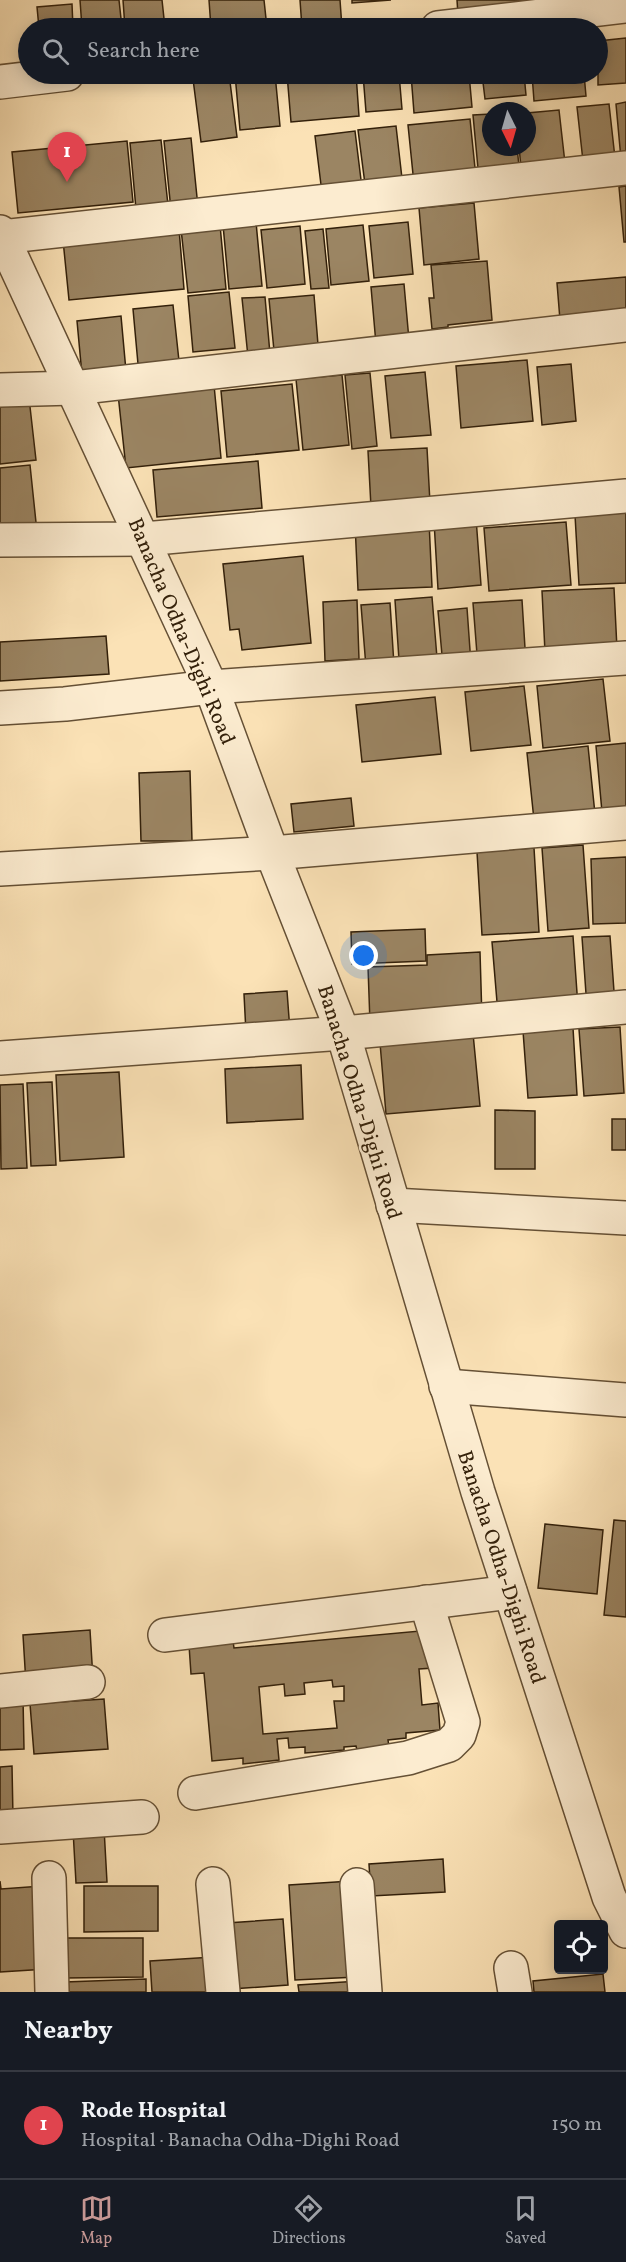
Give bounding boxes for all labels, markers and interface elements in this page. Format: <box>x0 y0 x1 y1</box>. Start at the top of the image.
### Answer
search box <box>18 18 608 84</box>
icon: search <box>39 35 72 68</box>
text: Search here <box>87 36 200 67</box>
north arrow <box>482 102 536 156</box>
pin: 1 <box>48 132 86 182</box>
street label: Banacha Odha-Dighi Road <box>120 514 242 749</box>
your location <box>349 941 378 970</box>
street label: Banacha Odha-Dighi Road <box>309 982 408 1223</box>
street label: Banacha Odha-Dighi Road <box>449 1447 552 1688</box>
map controls <box>554 1920 608 1974</box>
button: locate <box>554 1920 608 1974</box>
text: Nearby <box>24 2013 113 2049</box>
text: Rode Hospital <box>81 2096 227 2127</box>
text: 1 <box>39 2111 48 2139</box>
text: 150 m <box>551 2111 602 2139</box>
text: Hospital · Banacha Odha-Dighi Road <box>81 2127 400 2155</box>
tab: Map <box>80 2192 113 2250</box>
tab: Directions <box>272 2192 346 2250</box>
tab: Saved <box>505 2192 546 2250</box>

